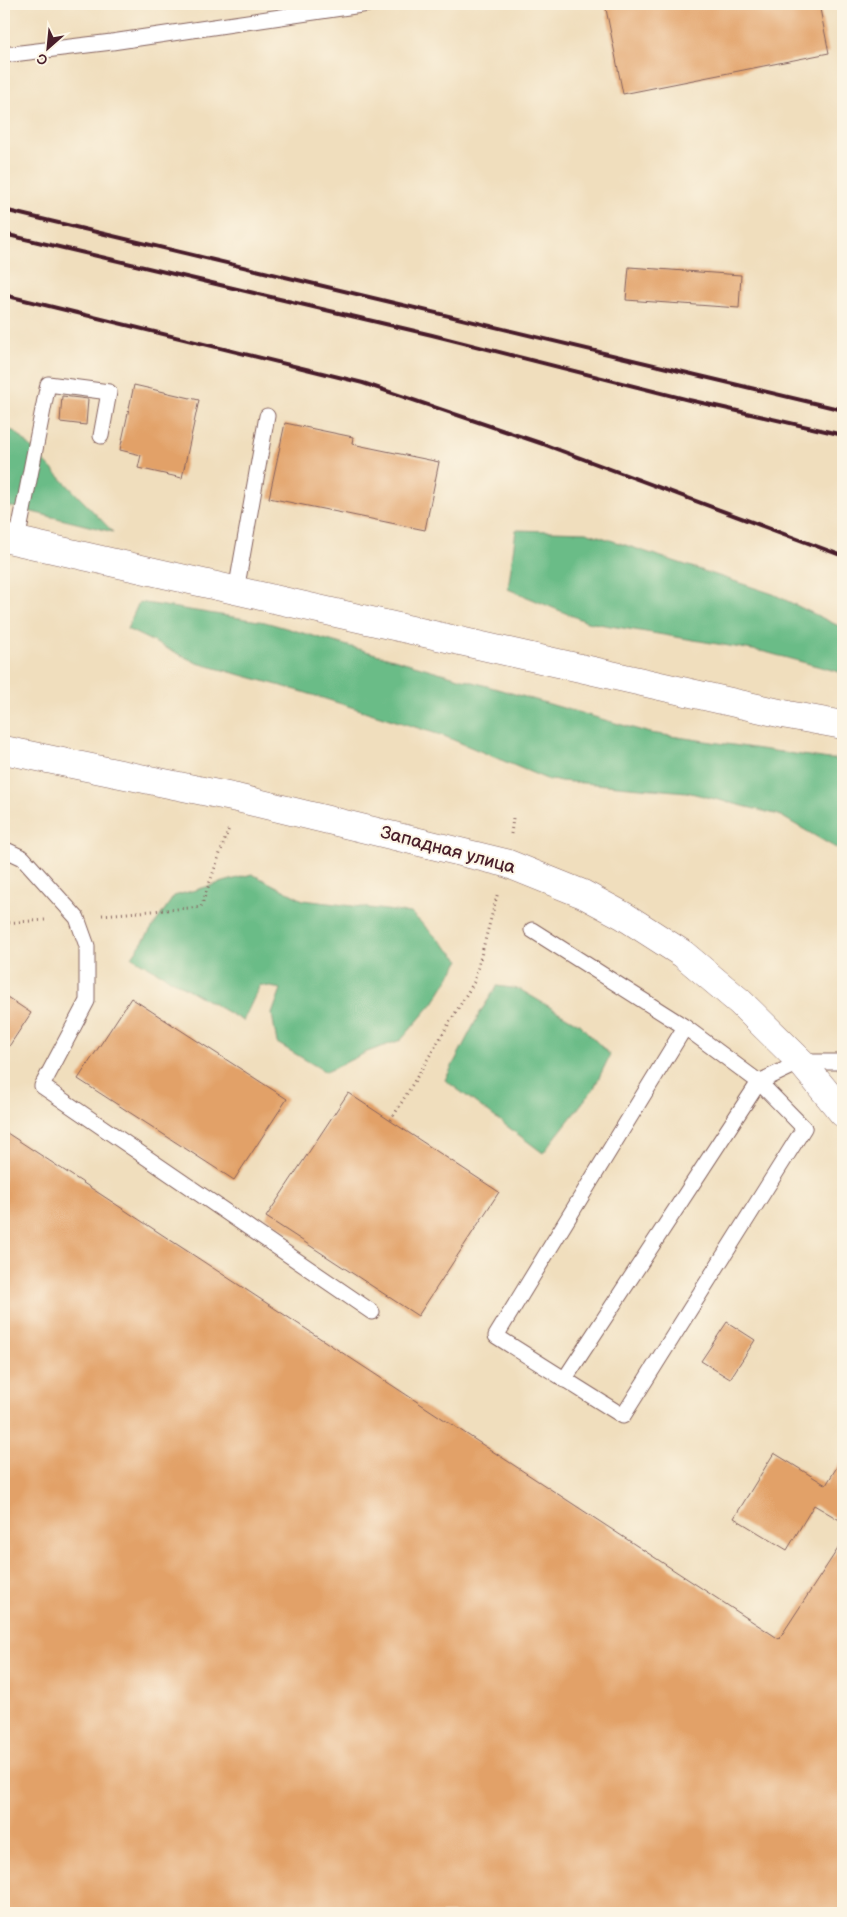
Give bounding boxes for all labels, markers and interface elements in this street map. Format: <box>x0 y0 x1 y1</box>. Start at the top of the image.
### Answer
north arrow <box>22 22 72 72</box>
text: С <box>34 49 51 69</box>
street label: Западная улица <box>378 822 518 878</box>

